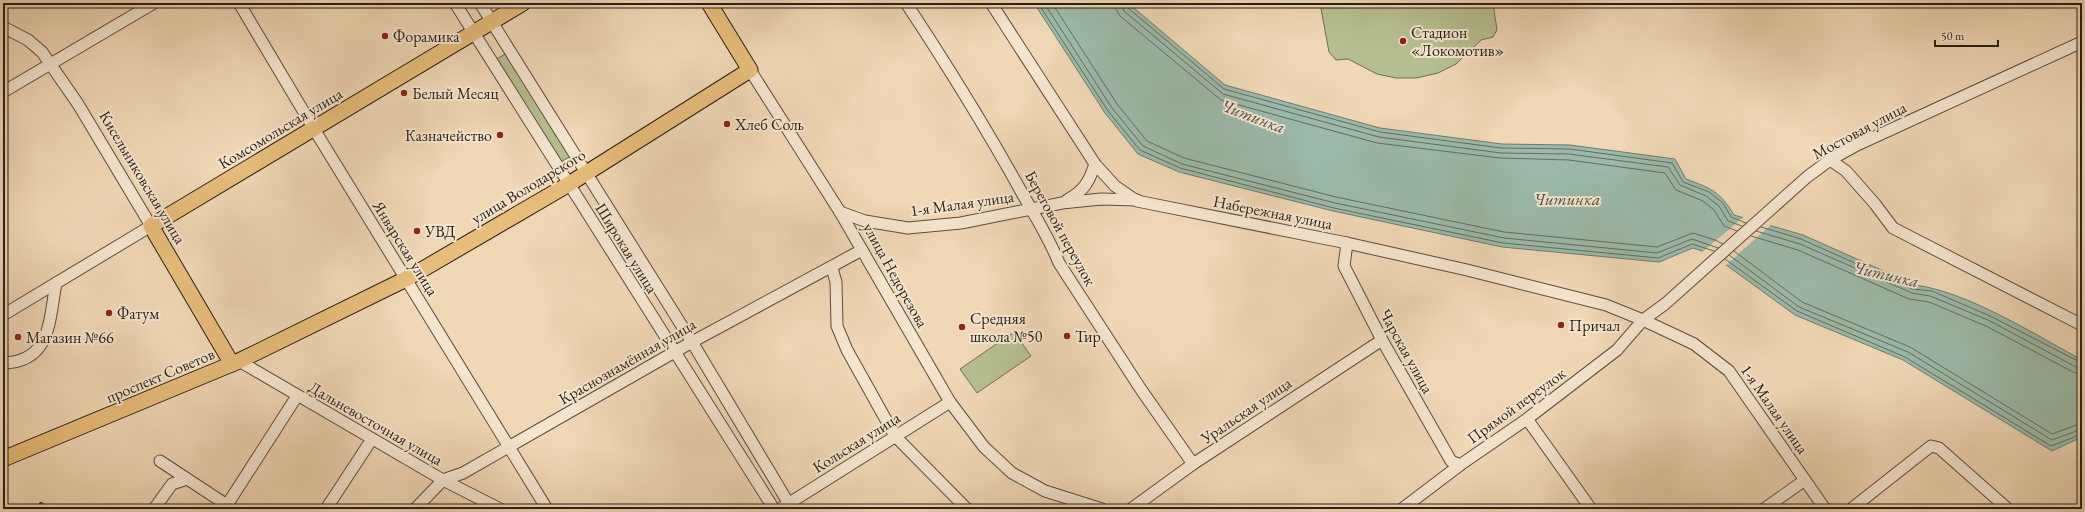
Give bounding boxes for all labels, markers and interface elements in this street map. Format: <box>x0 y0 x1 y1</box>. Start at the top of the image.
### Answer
place label: Стадион «Локомотив» <box>1411 22 1504 61</box>
scale bar <box>1935 22 1998 48</box>
place label: Форамика <box>393 26 460 47</box>
text: 50 m <box>1941 28 1965 44</box>
marker: Форамика <box>380 31 390 41</box>
marker: Стадион «Локомотив» <box>1398 36 1408 46</box>
street label: Комсомольская улица <box>214 83 347 174</box>
place label: Белый Месяц <box>412 83 499 104</box>
marker: Белый Месяц <box>399 88 409 98</box>
water label: Читинка <box>1218 94 1288 138</box>
street label: Мостовая улица <box>1808 96 1911 164</box>
street label: Кисельниковская улица <box>94 107 191 248</box>
place label: Хлеб Соль <box>734 114 804 135</box>
marker: Хлеб Соль <box>722 119 732 129</box>
place label: Казначейство <box>405 125 492 146</box>
marker: Казначейство <box>495 130 505 140</box>
street label: улица Володарского <box>467 144 589 229</box>
street label: Береговой переулок <box>1020 167 1101 290</box>
street label: 1-я Малая улица <box>909 186 1016 221</box>
water label: Читинка <box>1534 188 1600 210</box>
street label: Набережная улица <box>1212 191 1335 234</box>
street label: Январская улица <box>367 196 444 300</box>
street label: Широкая улица <box>590 199 663 298</box>
street label: улица Недорезова <box>858 219 933 332</box>
place label: УВД <box>424 221 456 242</box>
marker: УВД <box>412 226 422 236</box>
water label: Читинка <box>1851 256 1921 292</box>
place label: Фатум <box>117 303 159 324</box>
street label: Чарская улица <box>1375 305 1439 398</box>
marker: Фатум <box>104 308 114 318</box>
place label: Средняя школа №50 <box>970 308 1043 347</box>
street label: Краснознамённая улица <box>555 313 700 409</box>
place label: Причал <box>1569 315 1621 336</box>
marker: Причал <box>1556 320 1566 330</box>
marker: Средняя школа №50 <box>957 322 967 332</box>
place label: Тир <box>1075 326 1101 347</box>
place label: Магазин №66 <box>26 327 114 348</box>
marker: Тир <box>1062 331 1072 341</box>
marker: Магазин №66 <box>13 332 23 342</box>
street label: проспект Советов <box>103 343 218 408</box>
street label: 1-я Малая улица <box>1736 360 1814 459</box>
street label: Прямой переулок <box>1463 362 1570 448</box>
street label: Уральская улица <box>1196 372 1296 449</box>
street label: Дальневосточная улица <box>305 376 447 471</box>
street label: Кольская улица <box>808 407 905 478</box>

